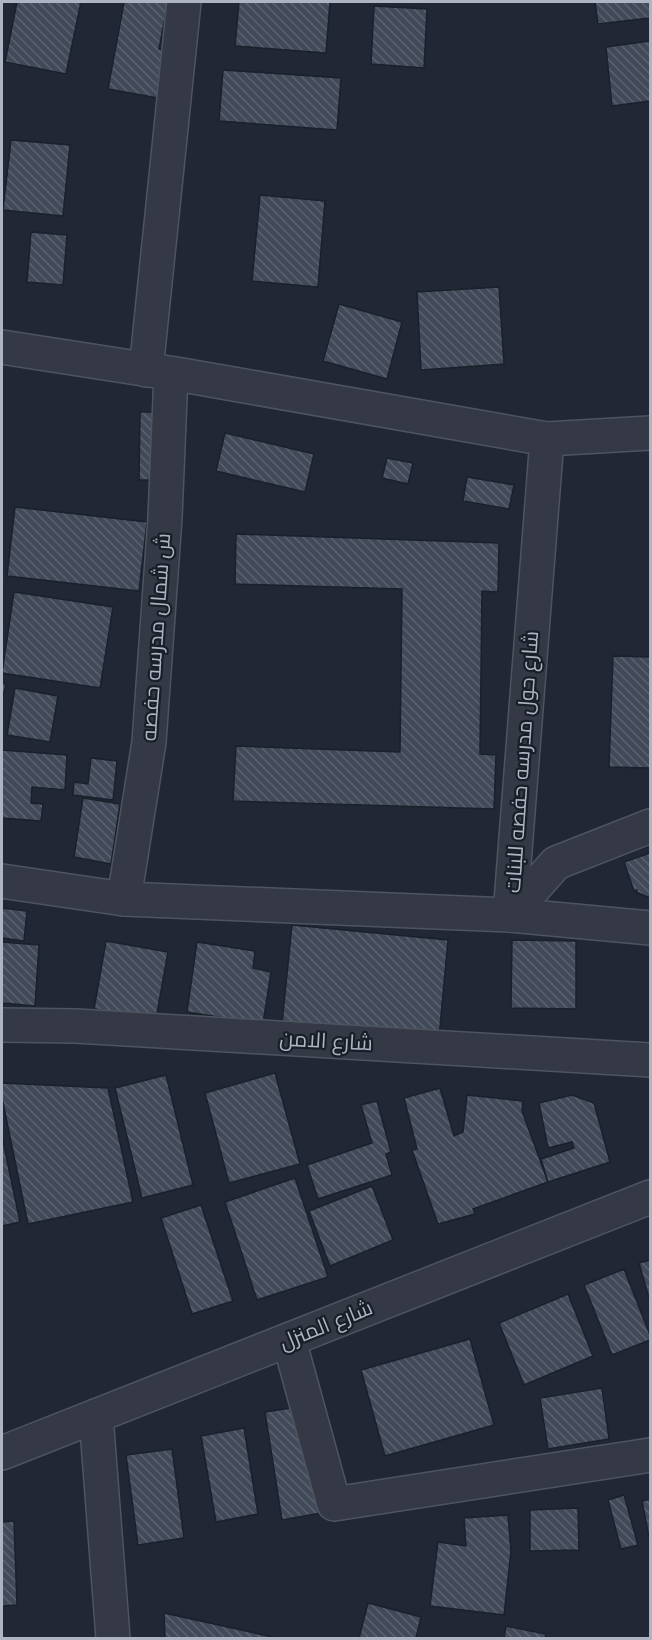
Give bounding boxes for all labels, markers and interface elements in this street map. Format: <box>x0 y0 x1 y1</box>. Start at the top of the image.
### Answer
street label: ش شمال مدرسه حفصه <box>135 532 176 742</box>
street label: شارع حول مدرسه حفصه للبنات <box>499 630 545 894</box>
street label: شارع الامن <box>279 1025 373 1057</box>
street label: شارع المنزل <box>275 1294 377 1356</box>

